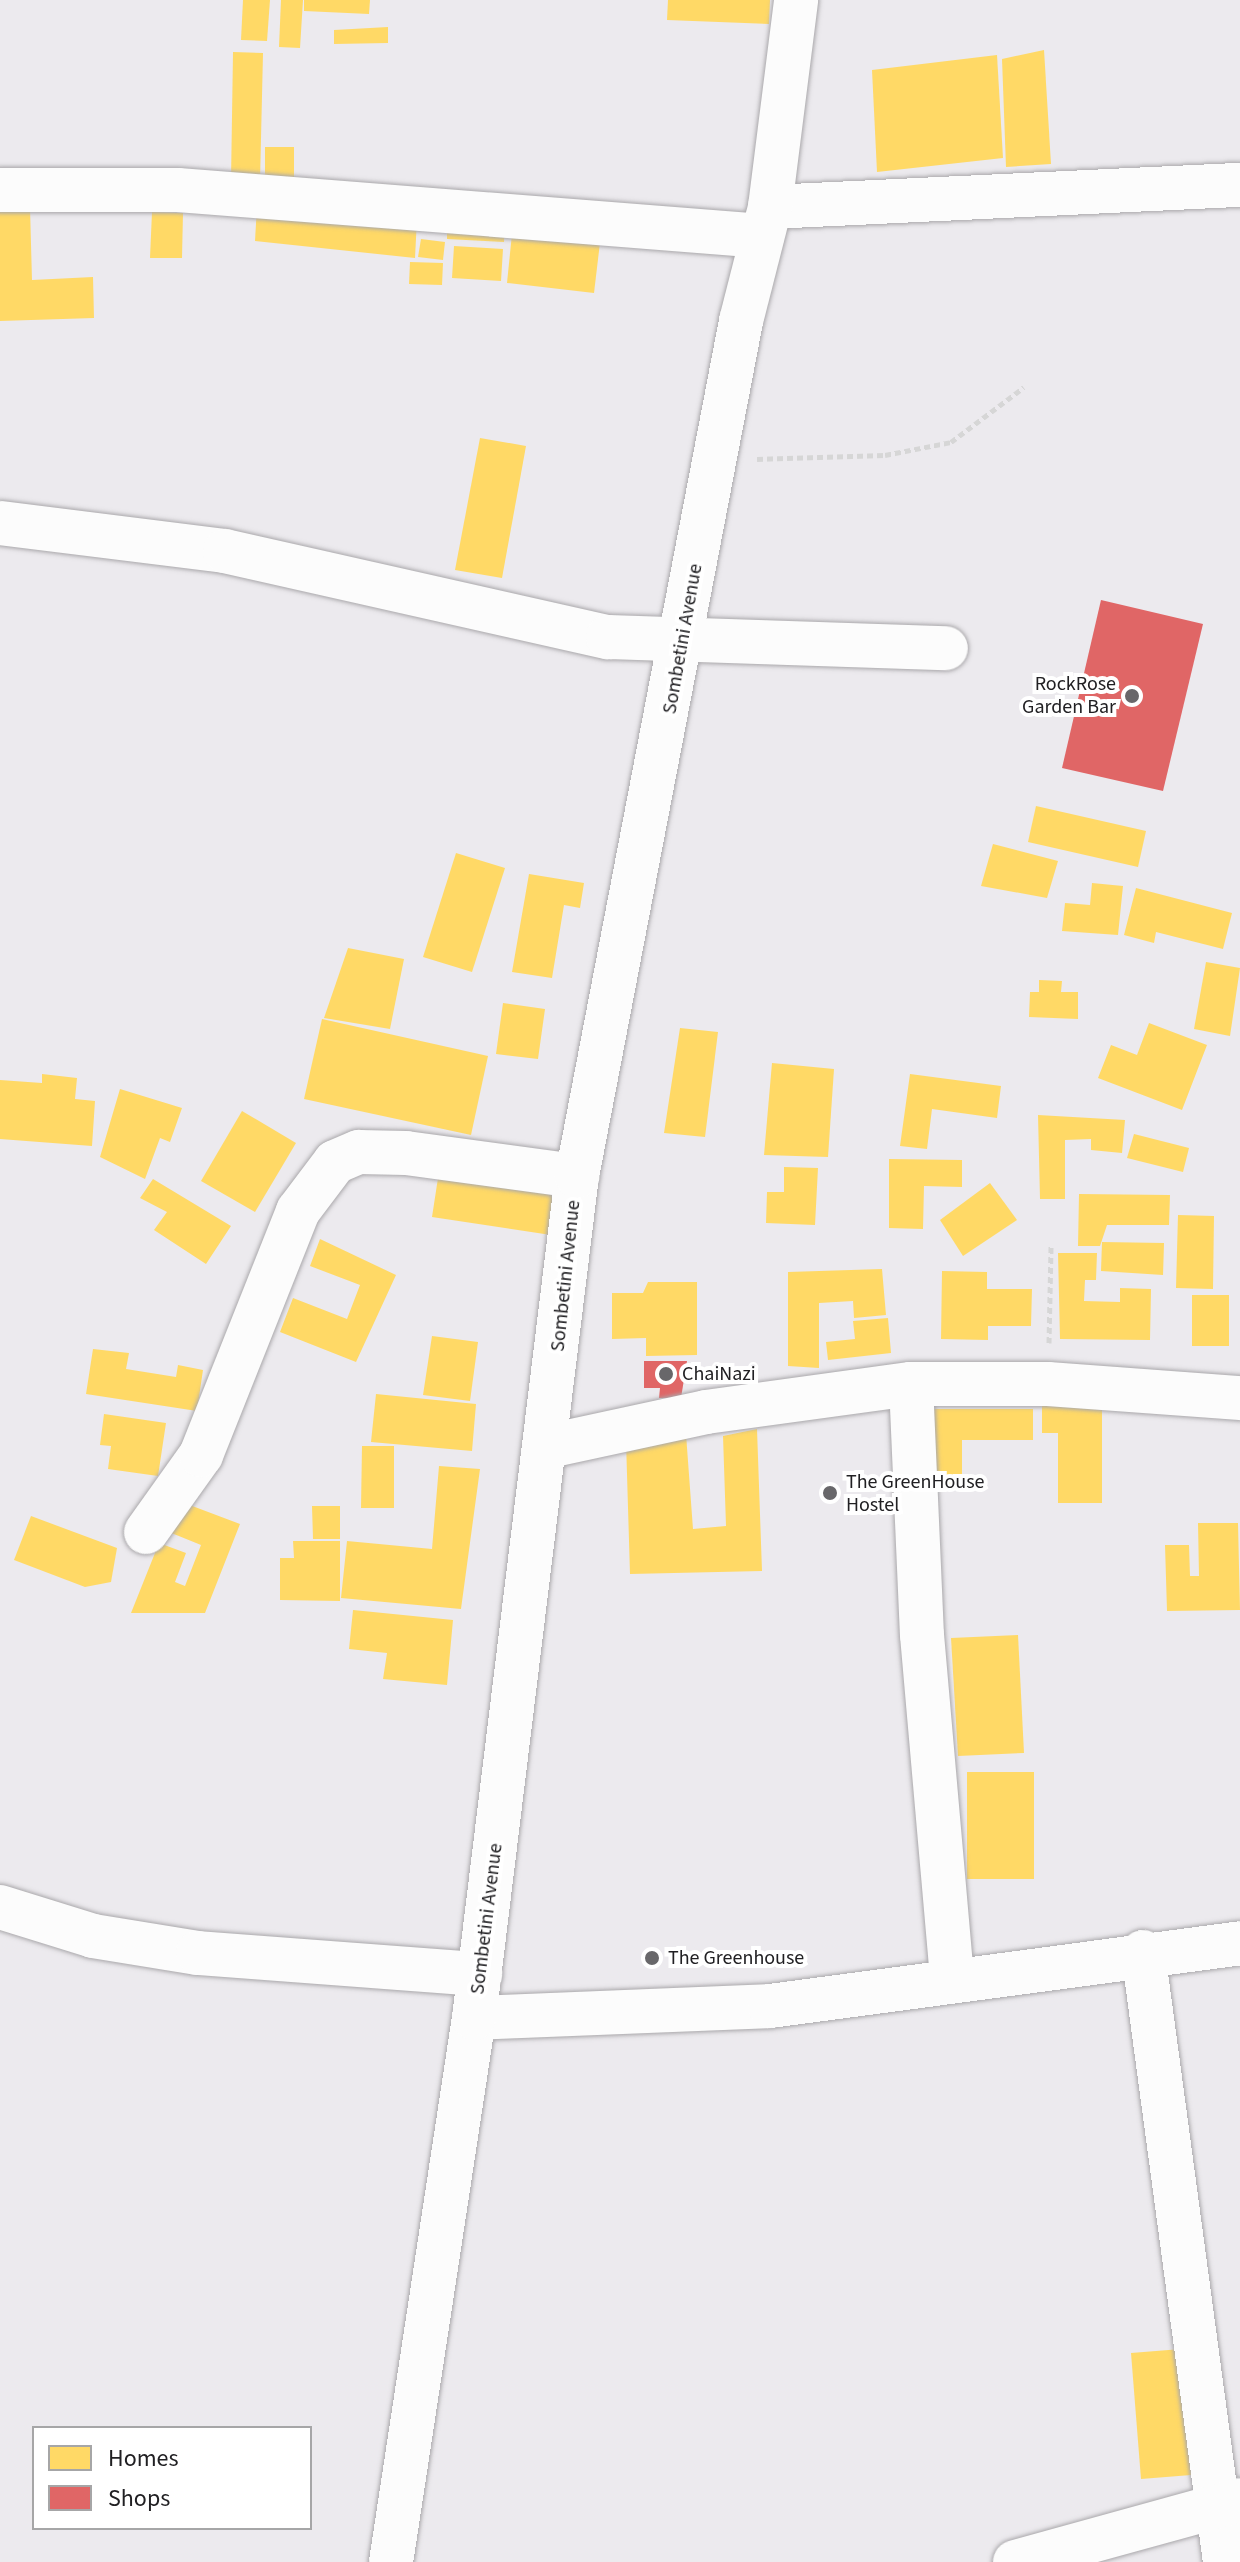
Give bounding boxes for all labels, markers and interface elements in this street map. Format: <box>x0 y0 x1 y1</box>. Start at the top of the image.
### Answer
street label: Sombetini Avenue <box>658 562 708 716</box>
place label: RockRose Garden Bar <box>1022 672 1116 719</box>
marker: RockRose Garden Bar <box>1123 687 1141 705</box>
street label: Sombetini Avenue <box>546 1199 586 1353</box>
place label: ChaiNazi <box>682 1362 756 1386</box>
marker: ChaiNazi <box>657 1365 675 1383</box>
place label: The GreenHouse Hostel <box>846 1470 984 1517</box>
marker: The GreenHouse Hostel <box>821 1484 839 1502</box>
street label: Sombetini Avenue <box>466 1842 508 1996</box>
place label: The Greenhouse <box>668 1946 804 1970</box>
marker: The Greenhouse <box>643 1949 661 1967</box>
legend <box>32 2426 312 2530</box>
text: Homes <box>108 2441 179 2476</box>
text: Shops <box>108 2481 170 2516</box>

